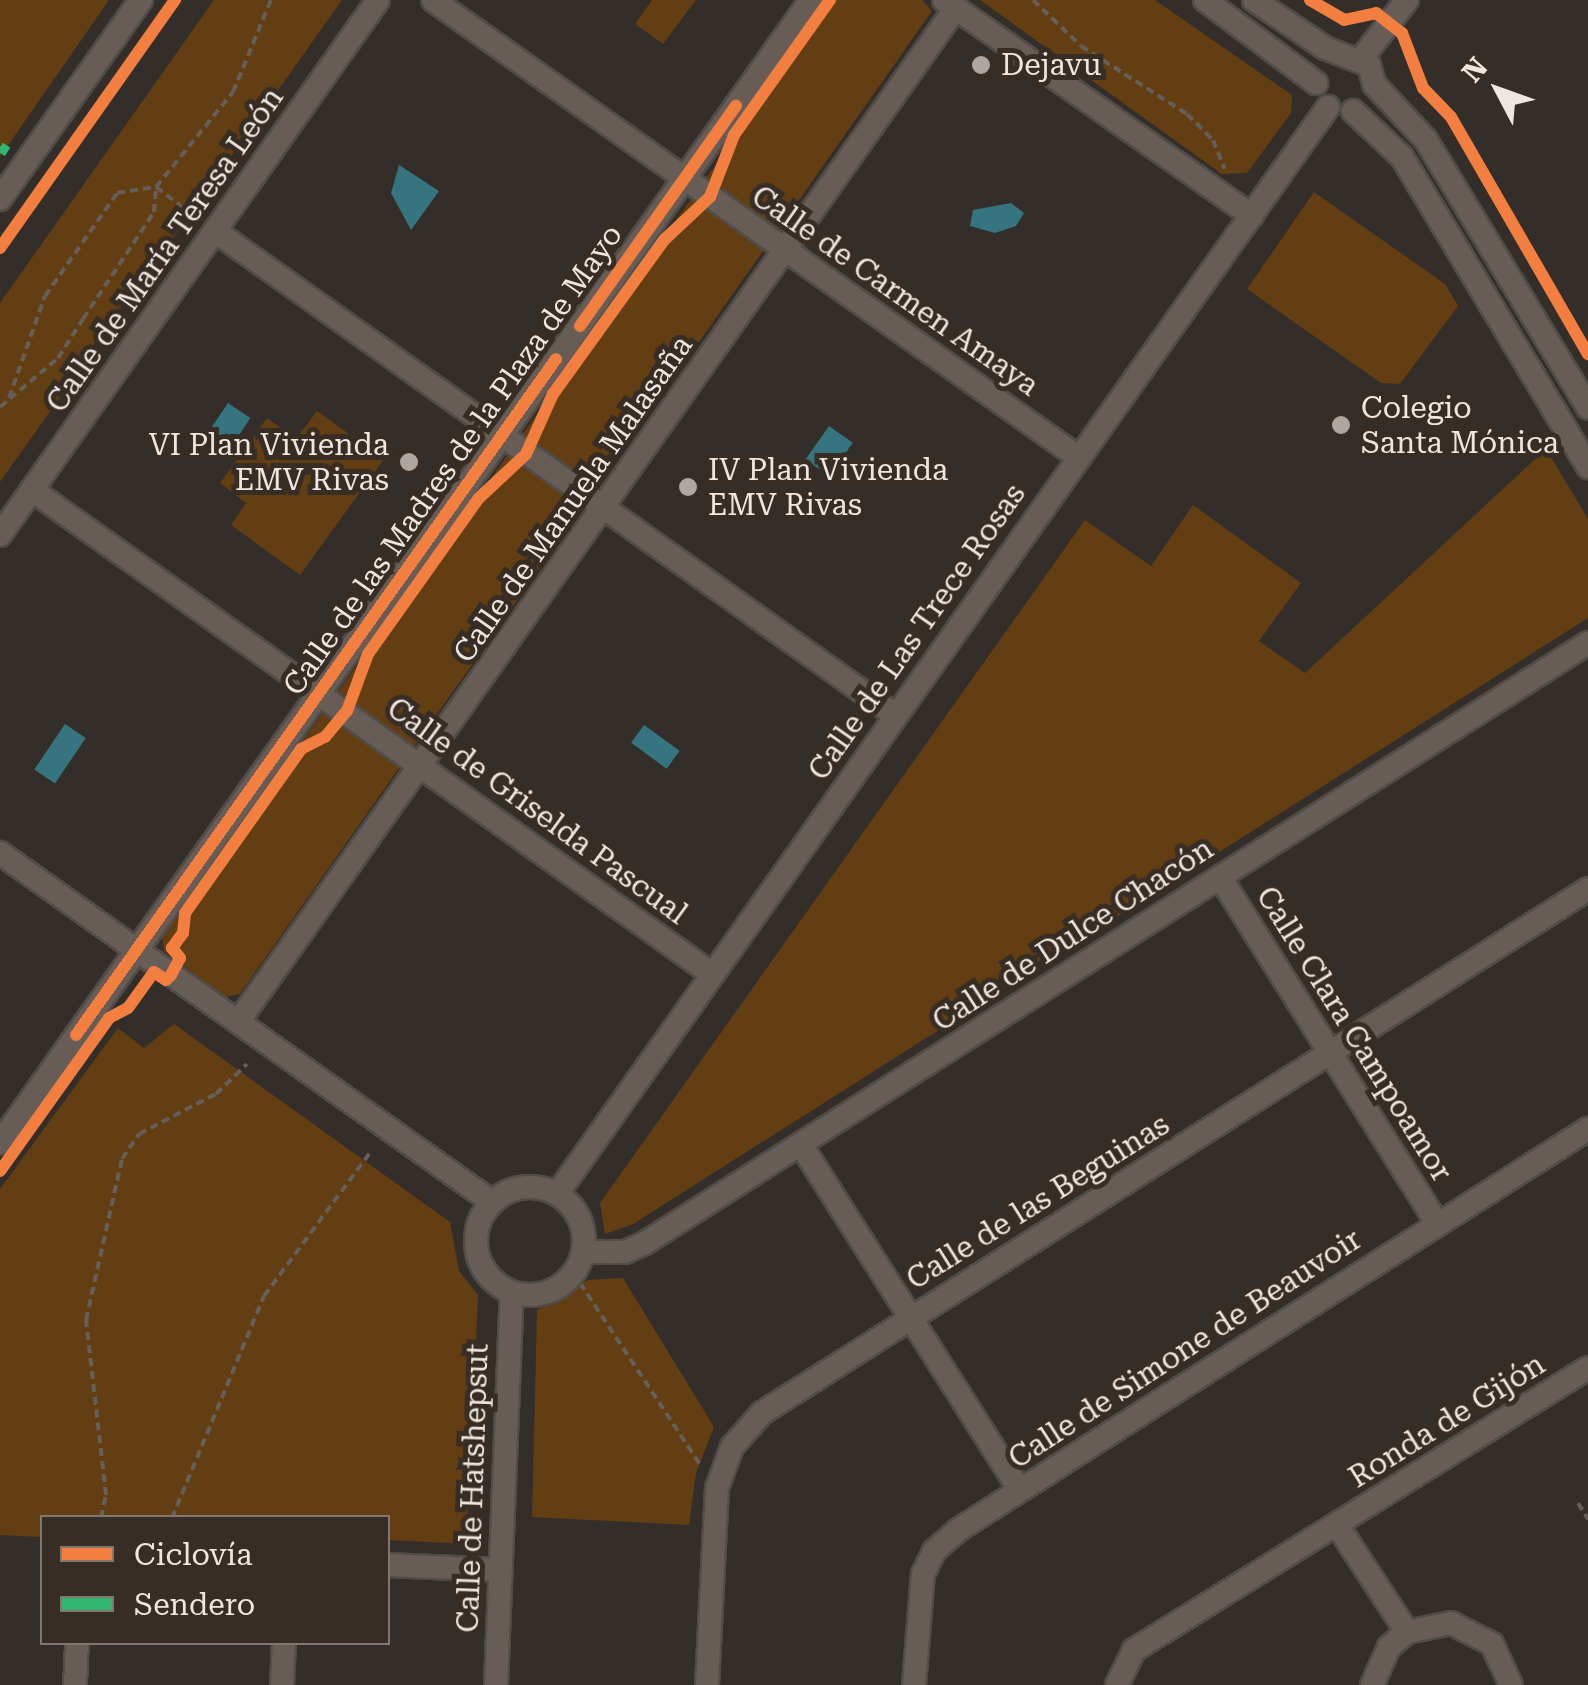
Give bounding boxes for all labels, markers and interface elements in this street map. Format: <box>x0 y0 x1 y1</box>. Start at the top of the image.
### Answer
north arrow <box>1448 40 1548 140</box>
place label: Dejavu <box>1001 47 1101 83</box>
text: N <box>1455 51 1495 89</box>
marker: Dejavu <box>970 54 992 76</box>
street label: Calle de María Teresa León <box>39 81 291 419</box>
street label: Calle de Carmen Amaya <box>745 178 1045 404</box>
street label: Calle de las Madres de la Plaza de Mayo <box>276 218 630 702</box>
street label: Calle de Manuela Malasaña <box>446 328 700 670</box>
place label: Colegio Santa Mónica <box>1361 390 1559 460</box>
marker: Colegio Santa Mónica <box>1330 414 1352 436</box>
place label: VI Plan Vivienda EMV Rivas <box>149 427 389 498</box>
marker: VI Plan Vivienda EMV Rivas <box>398 451 420 473</box>
place label: IV Plan Vivienda EMV Rivas <box>708 452 948 522</box>
marker: IV Plan Vivienda EMV Rivas <box>677 476 699 498</box>
street label: Calle de Las Trece Rosas <box>801 477 1033 787</box>
street label: Calle de Griselda Pascual <box>380 690 694 932</box>
street label: Calle de Dulce Chacón <box>926 831 1220 1039</box>
street label: Calle Clara Campoamor <box>1249 880 1459 1188</box>
street label: Calle de las Beguinas <box>900 1107 1176 1297</box>
street label: Calle de Simone de Beauvoir <box>1002 1221 1368 1477</box>
street label: Calle de Hatshepsut <box>450 1343 496 1633</box>
street label: Ronda de Gijón <box>1342 1346 1552 1496</box>
legend <box>40 1515 390 1645</box>
text: Ciclovía <box>134 1537 252 1572</box>
text: Sendero <box>134 1587 255 1622</box>

